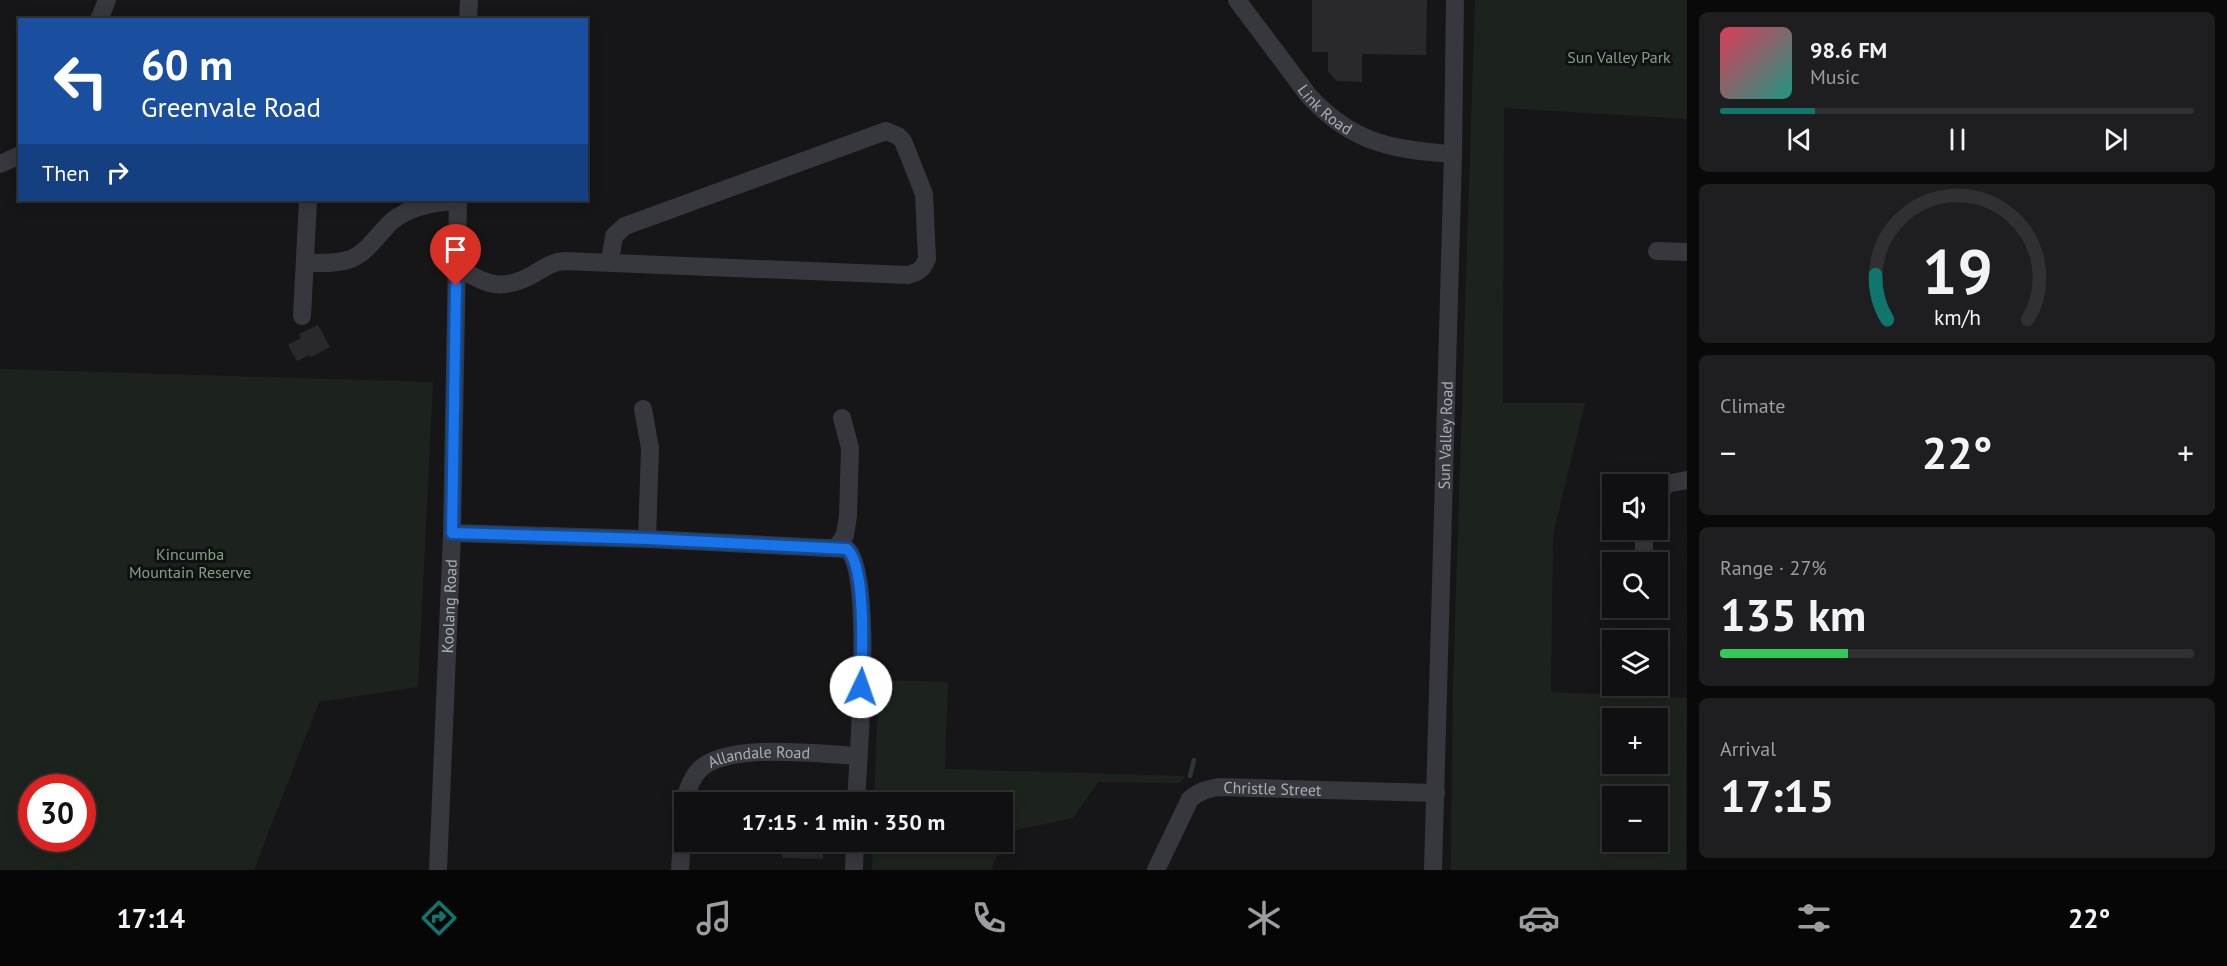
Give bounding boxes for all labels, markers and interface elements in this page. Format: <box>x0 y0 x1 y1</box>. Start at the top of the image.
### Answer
text: 98.6 FM <box>1810 36 1887 64</box>
text: 60 m <box>141 37 233 92</box>
icon: left <box>42 42 120 120</box>
park label: Sun Valley Park <box>1567 47 1671 67</box>
text: Music <box>1810 64 1859 90</box>
street label: Link Road <box>1294 80 1356 139</box>
text: Greenvale Road <box>141 90 321 124</box>
icon: previous <box>1783 123 1816 156</box>
icon: pause <box>1941 123 1974 156</box>
icon: next <box>2099 123 2132 156</box>
icon: right <box>101 156 134 189</box>
text: Then <box>42 159 89 187</box>
pin <box>430 224 481 286</box>
text: 19 <box>1922 231 1992 312</box>
icon: arrive <box>439 233 472 266</box>
text: km/h <box>1933 304 1980 332</box>
street label: Sun Valley Road <box>1434 381 1457 489</box>
text: Climate <box>1720 393 1786 419</box>
text: 22° <box>1922 423 1992 481</box>
text: − <box>1720 431 1737 474</box>
text: + <box>2177 431 2194 474</box>
map controls <box>1602 474 1668 852</box>
button: sound <box>1602 474 1668 540</box>
park label: Kincumba Mountain Reserve <box>129 544 251 582</box>
button: search <box>1602 552 1668 618</box>
text: Range · 27% <box>1720 555 1827 581</box>
street label: Koolang Road <box>437 559 461 654</box>
text: 135 km <box>1720 585 1866 643</box>
button: layers <box>1602 630 1668 696</box>
position arrow <box>829 655 893 719</box>
button: + <box>1602 708 1668 774</box>
text: Arrival <box>1720 736 1776 762</box>
street label: Allandale Road <box>704 742 811 772</box>
text: 17:15 <box>1720 766 1834 824</box>
speed limit sign: 30 <box>18 774 96 852</box>
street label: Christle Street <box>1223 777 1322 800</box>
button: − <box>1602 786 1668 852</box>
text: 17:15 · 1 min · 350 m <box>742 808 945 836</box>
icon: directions <box>418 897 460 939</box>
icon: music <box>693 897 735 939</box>
icon: phone <box>968 897 1010 939</box>
icon: climate <box>1243 897 1285 939</box>
icon: car <box>1518 897 1560 939</box>
icon: filters <box>1793 897 1835 939</box>
text: 17:14 <box>117 901 185 935</box>
text: 22° <box>2068 901 2110 935</box>

